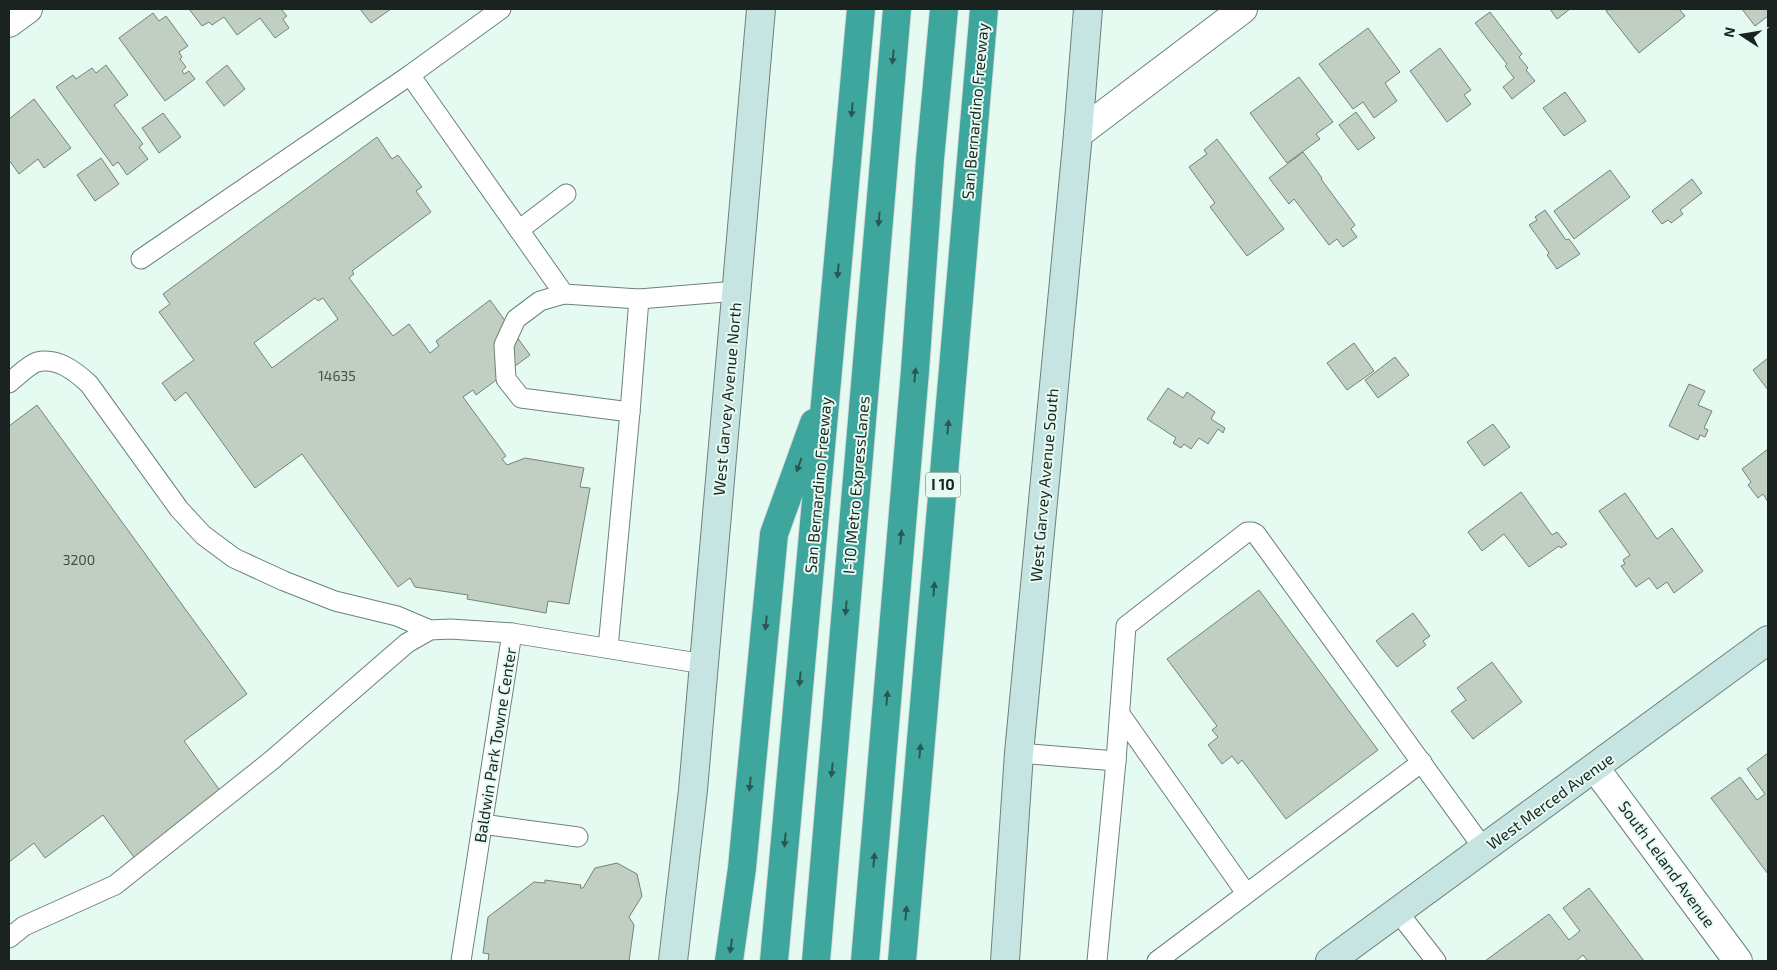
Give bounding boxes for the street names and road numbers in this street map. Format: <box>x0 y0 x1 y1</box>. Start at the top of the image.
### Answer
street label: San Bernardino Freeway <box>957 21 992 200</box>
street label: West Garvey Avenue North <box>709 301 744 496</box>
street label: West Garvey Avenue South <box>1026 387 1061 583</box>
street label: San Bernardino Freeway <box>800 395 835 574</box>
street label: I-10 Metro ExpressLanes <box>838 395 873 575</box>
road number: I 10 <box>926 472 960 498</box>
street label: Baldwin Park Towne Center <box>470 645 519 844</box>
street label: West Merced Avenue <box>1482 748 1617 853</box>
street label: South Leland Avenue <box>1615 797 1720 931</box>

